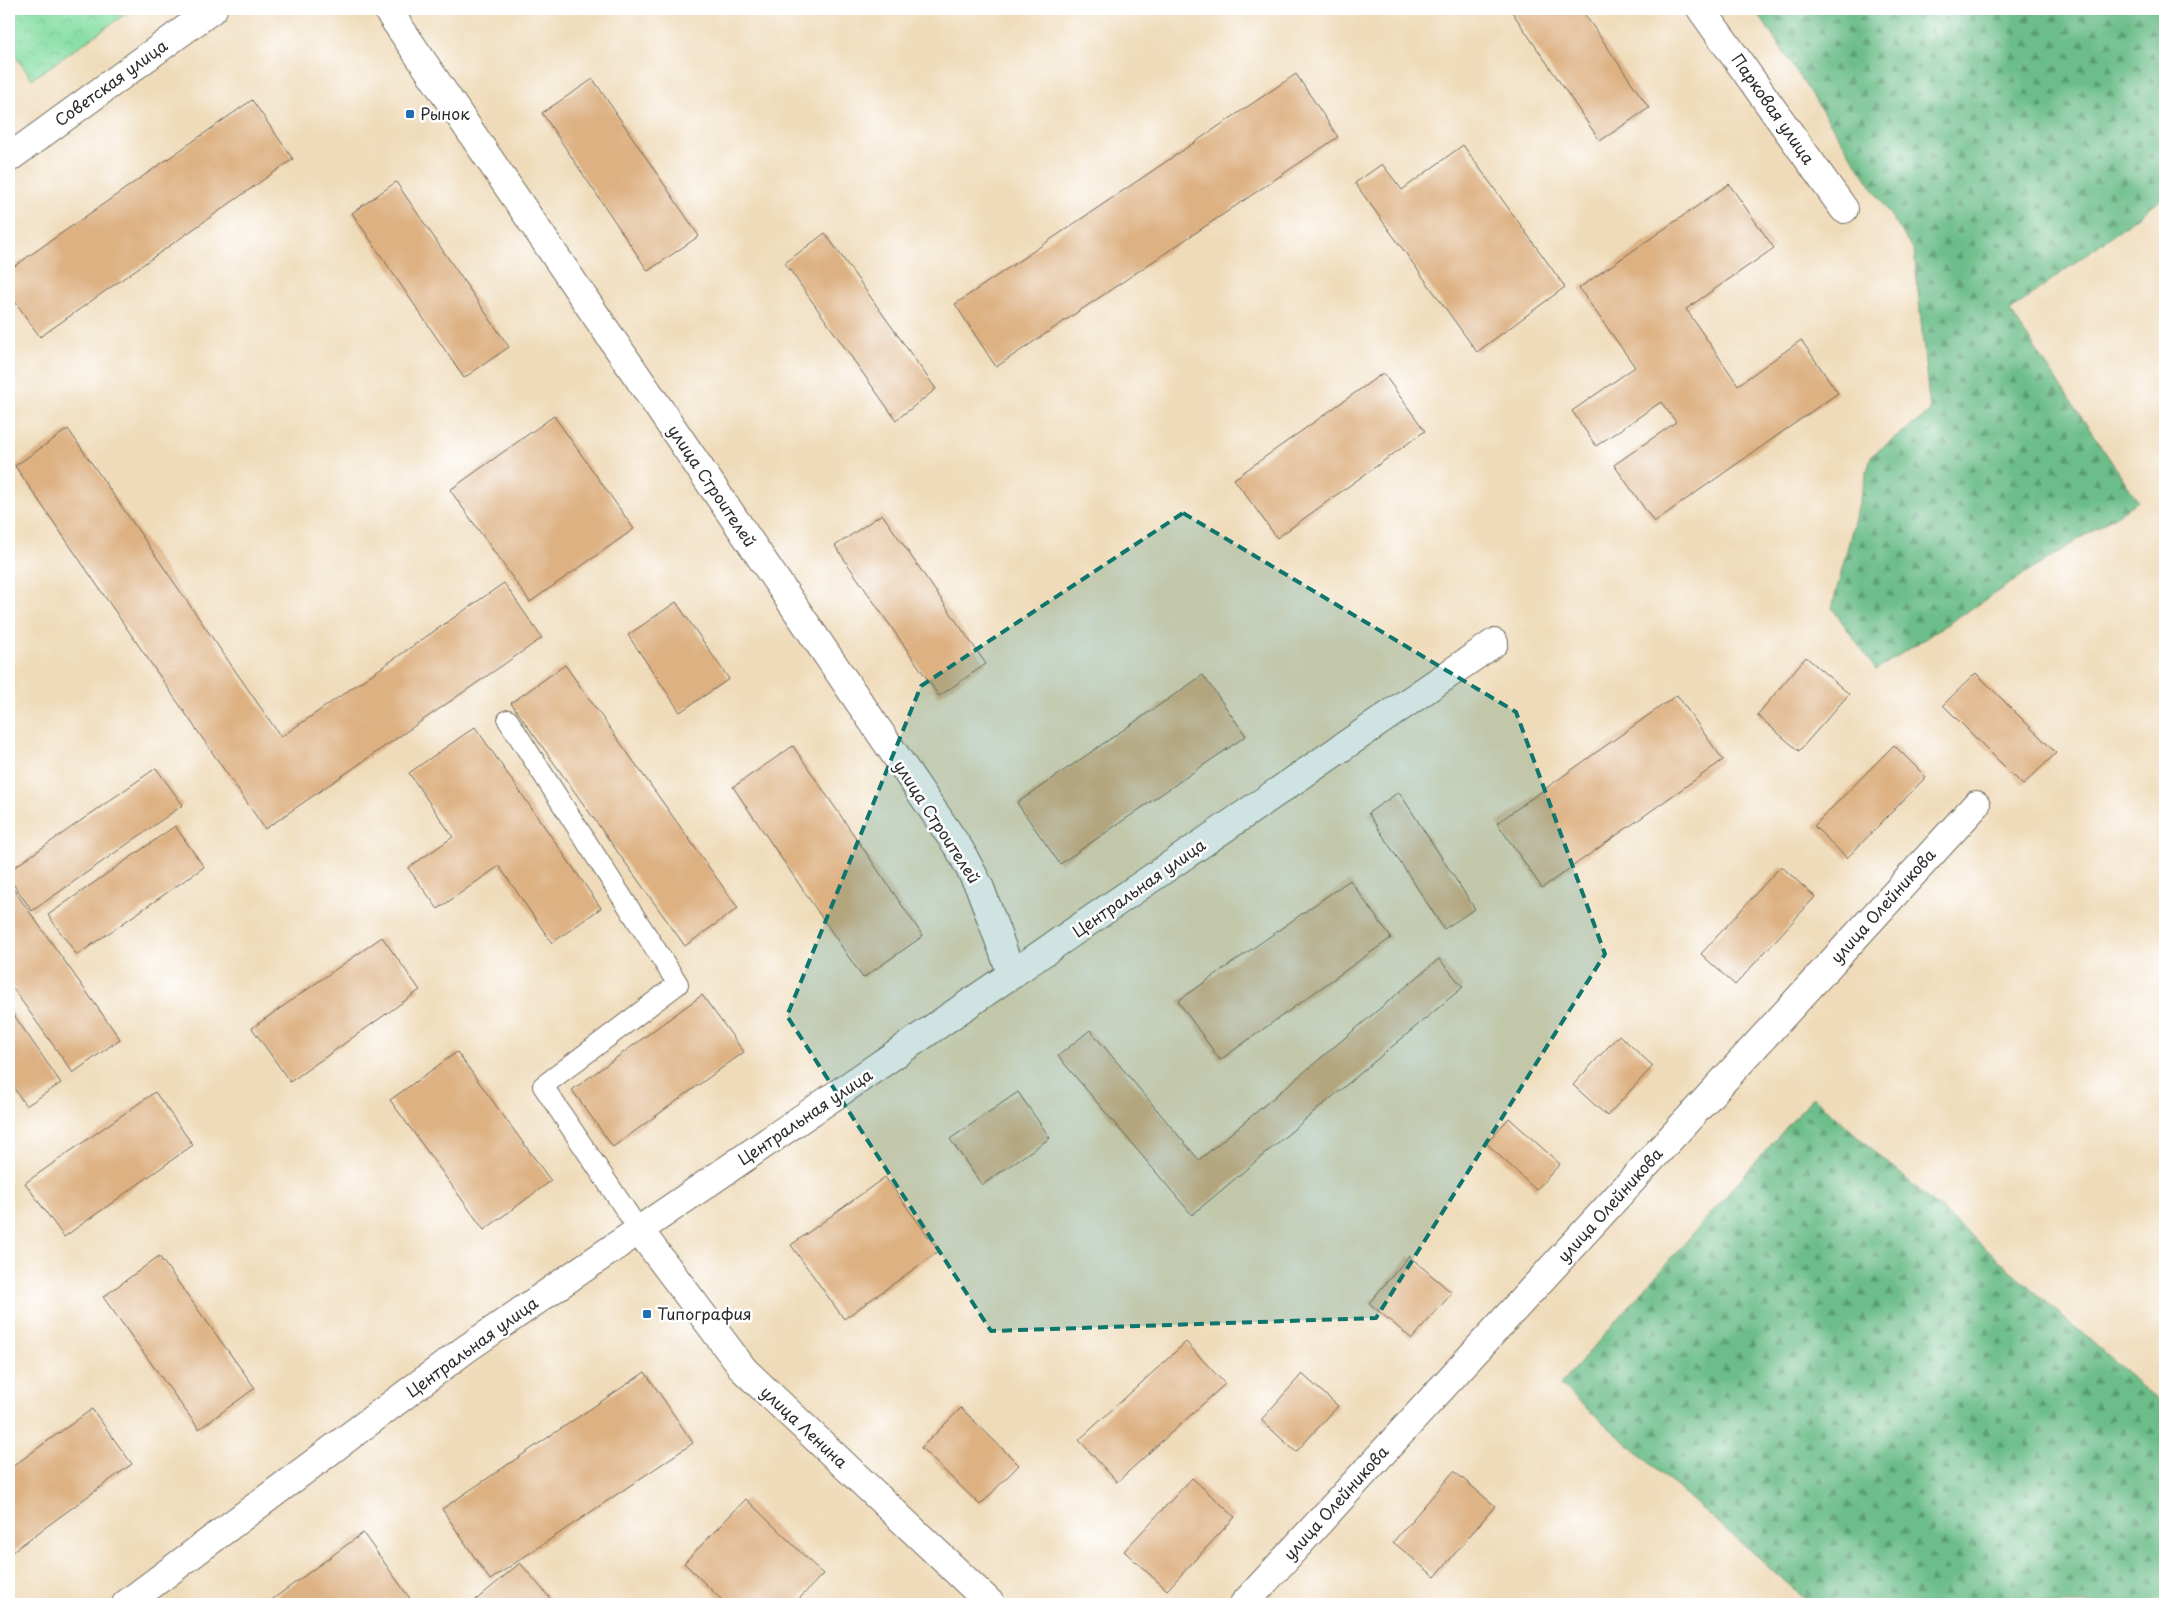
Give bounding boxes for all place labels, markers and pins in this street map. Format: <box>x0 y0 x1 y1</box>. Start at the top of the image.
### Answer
place label: Рынок <box>420 101 470 125</box>
marker: Рынок <box>404 108 416 120</box>
place label: Типография <box>657 1301 752 1325</box>
marker: Типография <box>641 1308 653 1320</box>

